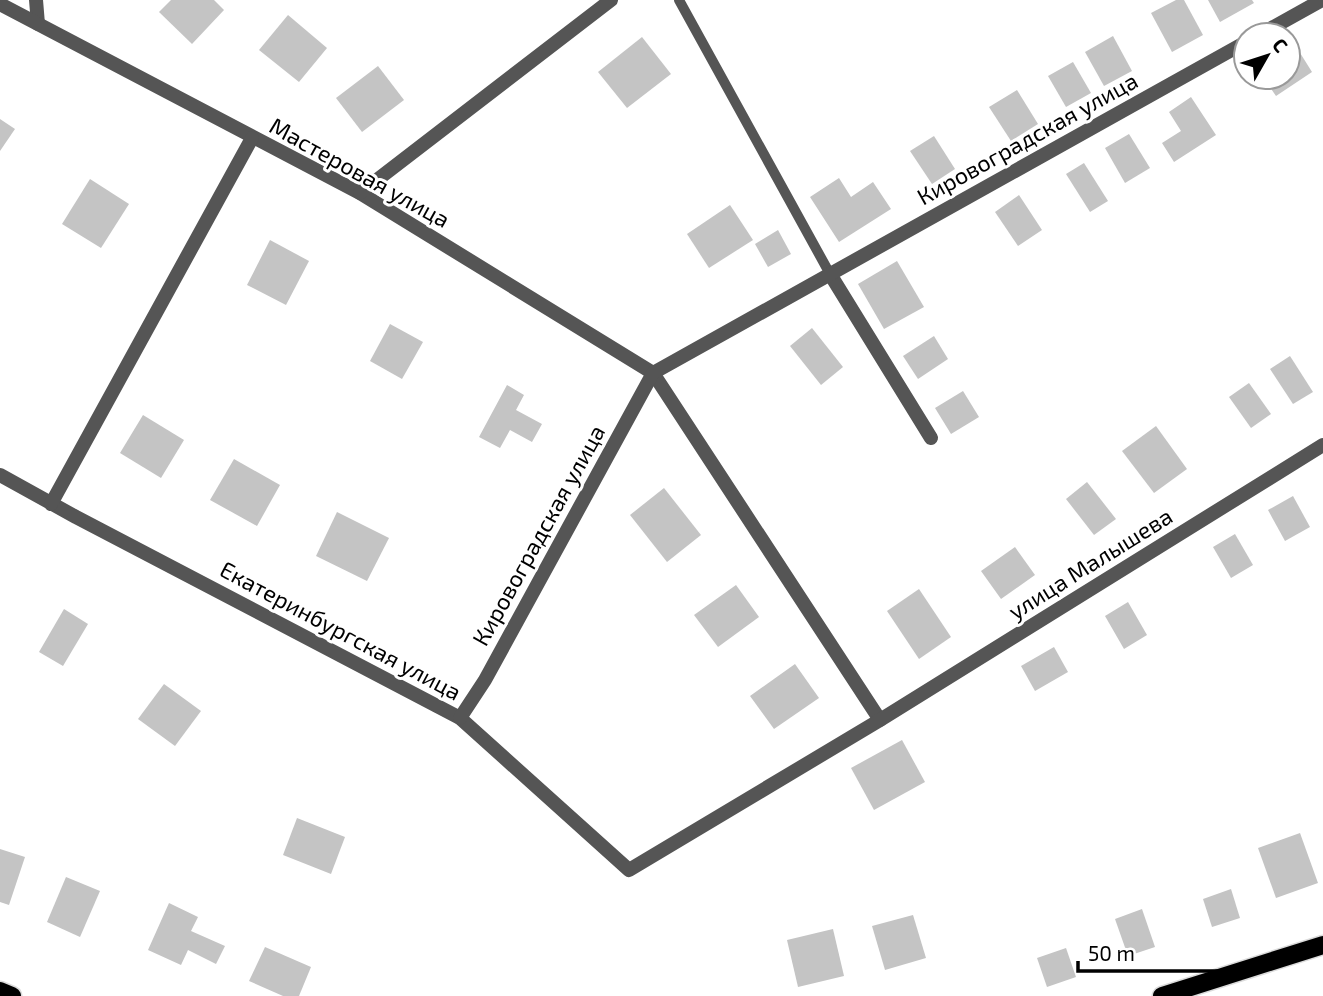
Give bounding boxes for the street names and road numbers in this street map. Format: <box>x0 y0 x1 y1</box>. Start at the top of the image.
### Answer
street label: Кировоградская улица <box>912 66 1143 211</box>
street label: Мастеровая улица <box>265 111 455 234</box>
street label: Кировоградская улица <box>466 420 611 651</box>
street label: улица Малышева <box>1003 501 1178 626</box>
street label: Екатеринбургская улица <box>215 554 466 706</box>

